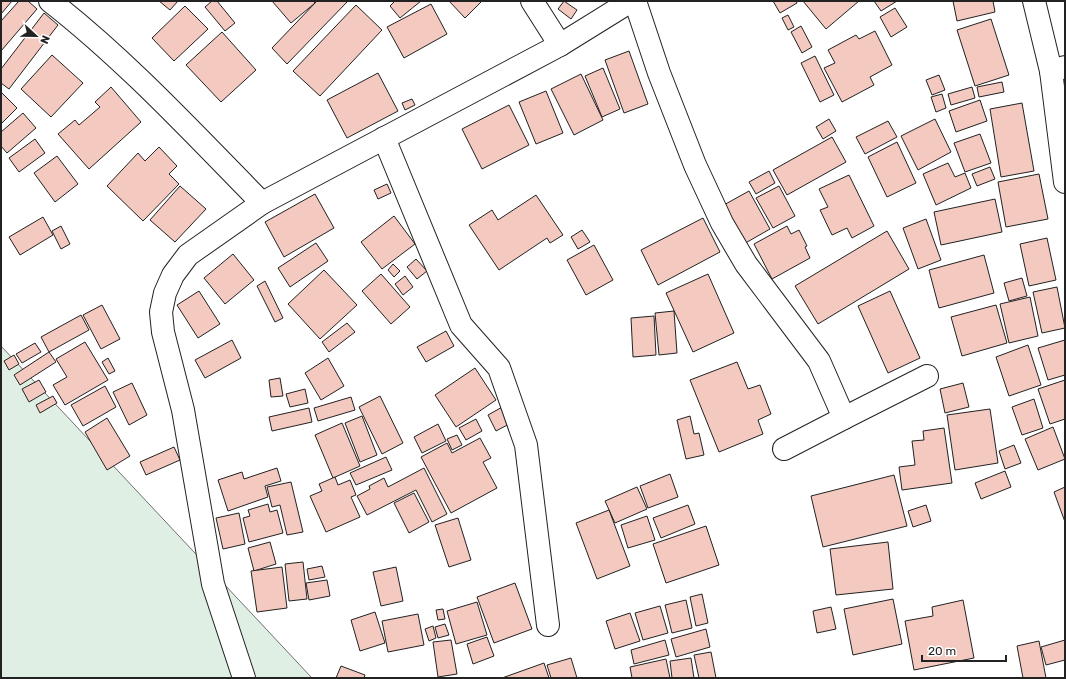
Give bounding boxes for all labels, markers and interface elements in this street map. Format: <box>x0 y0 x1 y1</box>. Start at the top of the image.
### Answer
north arrow <box>16 16 56 56</box>
text: N <box>37 33 52 46</box>
scale bar <box>922 637 1006 663</box>
text: 20 m <box>928 644 956 658</box>

